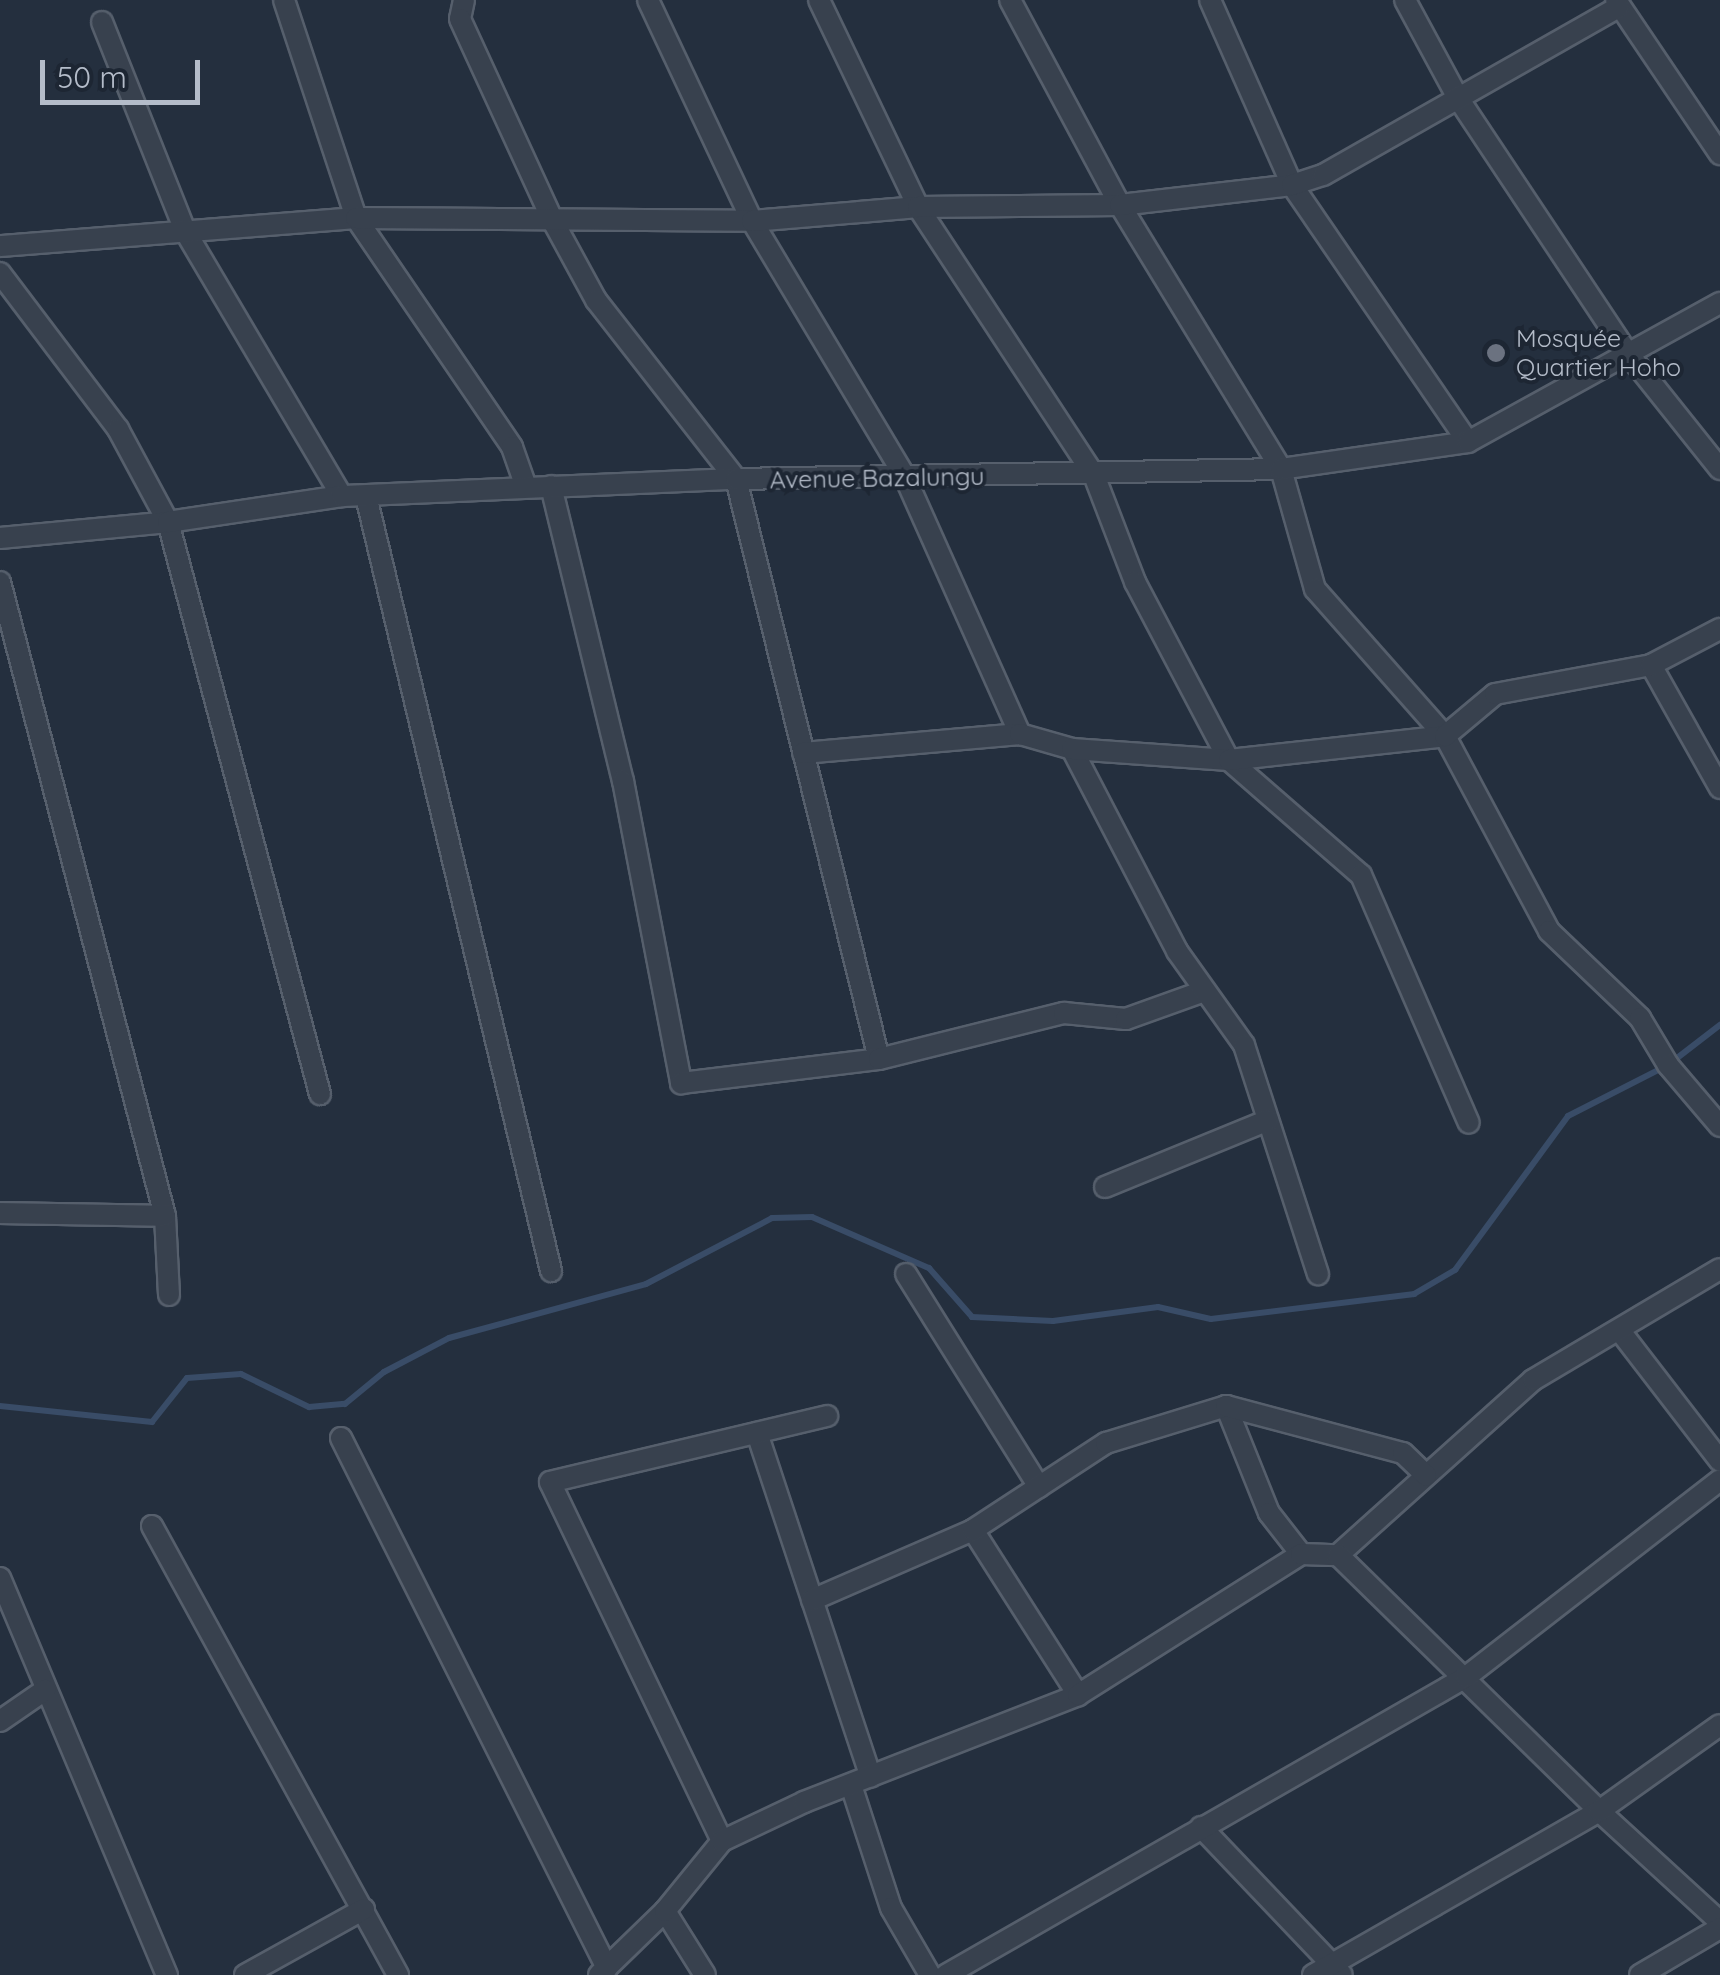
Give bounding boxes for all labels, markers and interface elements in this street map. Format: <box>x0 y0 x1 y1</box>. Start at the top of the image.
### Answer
scale bar <box>45 40 205 102</box>
text: 50 m <box>57 58 127 96</box>
place label: Mosquée Quartier Hoho <box>1516 324 1681 383</box>
marker: Mosquée Quartier Hoho <box>1485 342 1507 364</box>
street label: Avenue Bazalungu <box>769 461 985 495</box>

